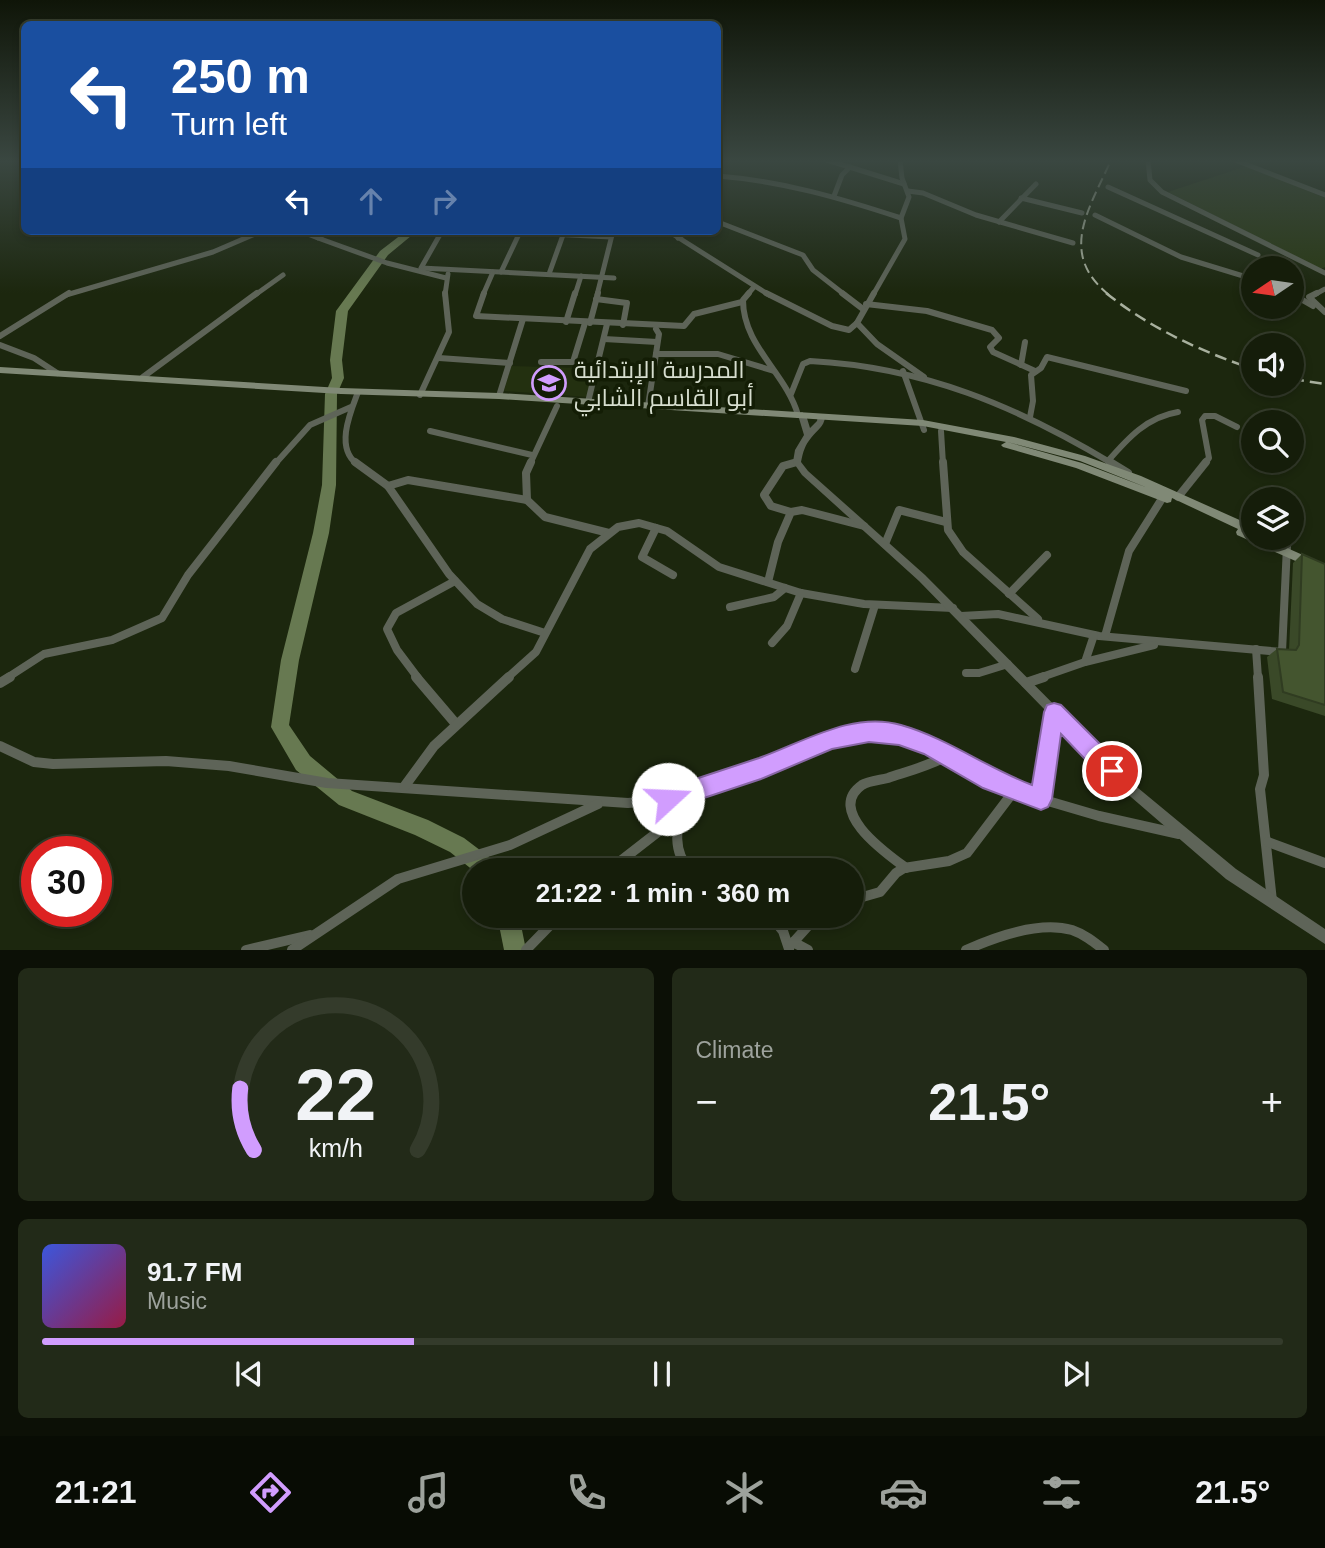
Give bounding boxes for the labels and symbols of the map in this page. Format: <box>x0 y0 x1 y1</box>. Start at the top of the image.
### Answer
north arrow <box>1241 256 1304 318</box>
place label: المدرسة الإبتدائية أبو القاسم الشابي <box>574 356 754 417</box>
school or university icon: المدرسة الإبتدائية أبو القاسم الشابي <box>530 364 568 402</box>
pin <box>1082 741 1142 801</box>
position arrow <box>631 762 705 836</box>
speed limit sign: 30 <box>21 836 112 927</box>

